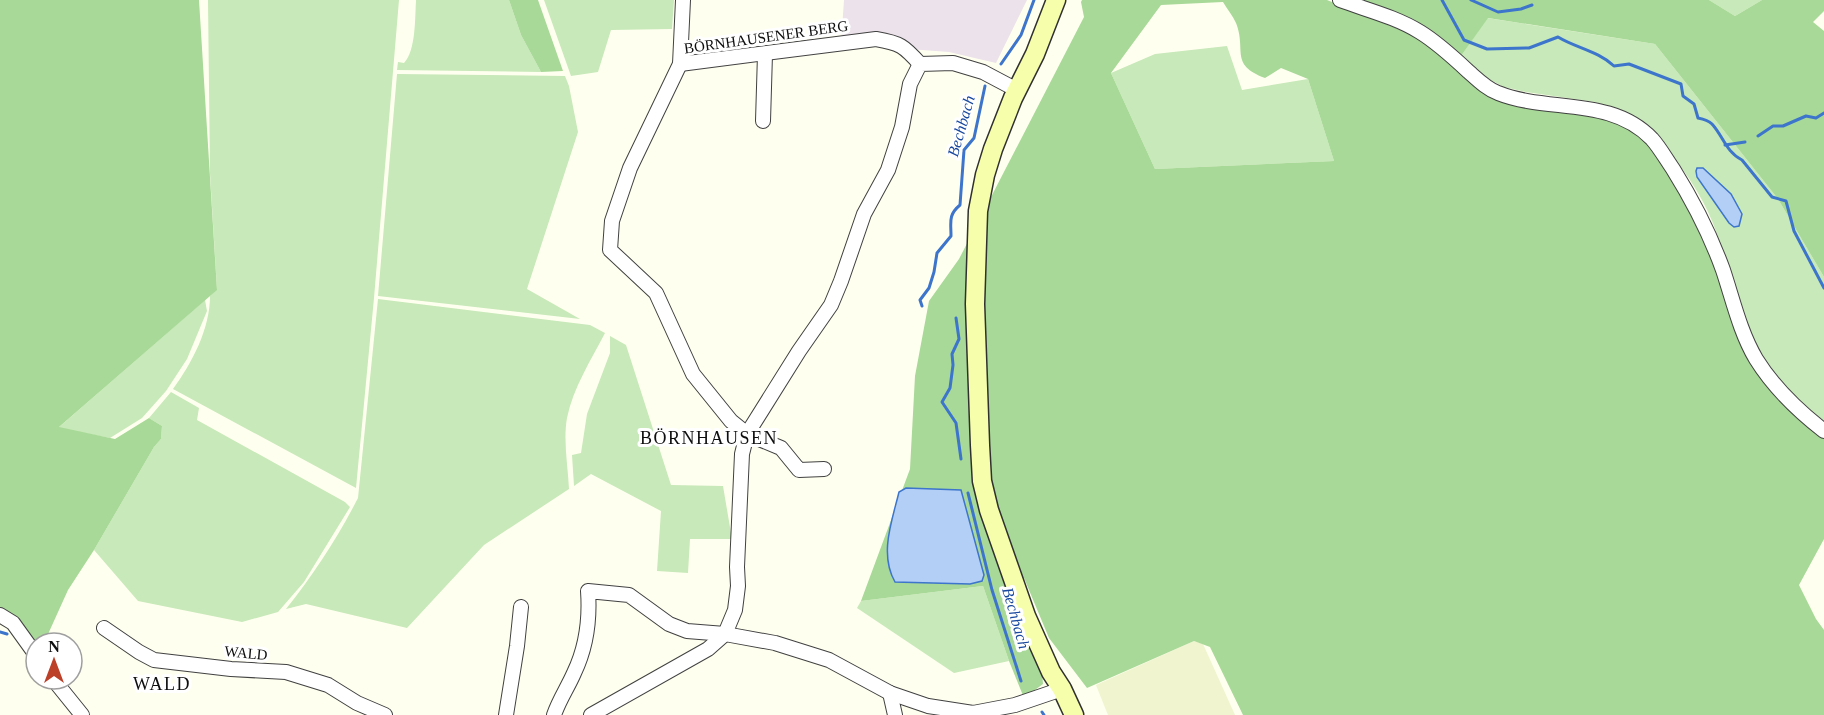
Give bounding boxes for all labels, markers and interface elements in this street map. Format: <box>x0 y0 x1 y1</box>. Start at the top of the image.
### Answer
street label: BÖRNHAUSENER BERG <box>683 18 849 56</box>
water label: Bechbach <box>944 93 978 159</box>
district label: BÖRNHAUSEN <box>640 428 778 448</box>
water label: Bechbach <box>999 585 1033 651</box>
north arrow <box>24 631 84 691</box>
text: N <box>48 638 60 655</box>
street label: WALD <box>224 643 268 663</box>
district label: WALD <box>133 674 191 694</box>

